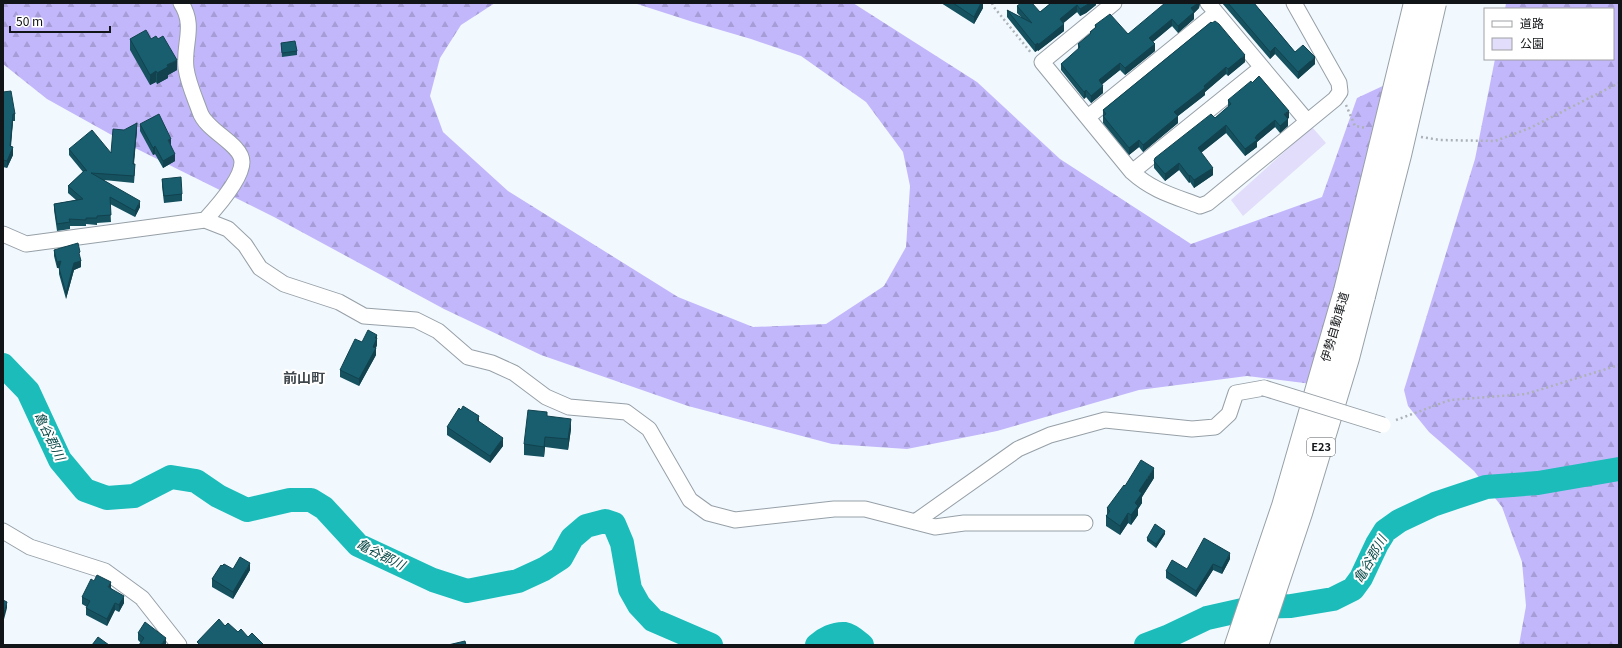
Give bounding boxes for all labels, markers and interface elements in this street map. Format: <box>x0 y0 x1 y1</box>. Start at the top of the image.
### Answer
scale bar <box>10 8 110 34</box>
legend <box>1484 8 1614 60</box>
text: 50 m <box>16 12 43 29</box>
text: 道路 <box>1520 14 1544 31</box>
text: 公園 <box>1520 34 1544 51</box>
street label: 伊勢自動車道 <box>1315 290 1352 364</box>
district label: 前山町 <box>283 367 325 387</box>
water label: 亀谷郡川 <box>31 408 71 465</box>
road number: E23 <box>1307 438 1335 456</box>
water label: 亀谷郡川 <box>1348 530 1392 586</box>
water label: 亀谷郡川 <box>354 533 410 575</box>

